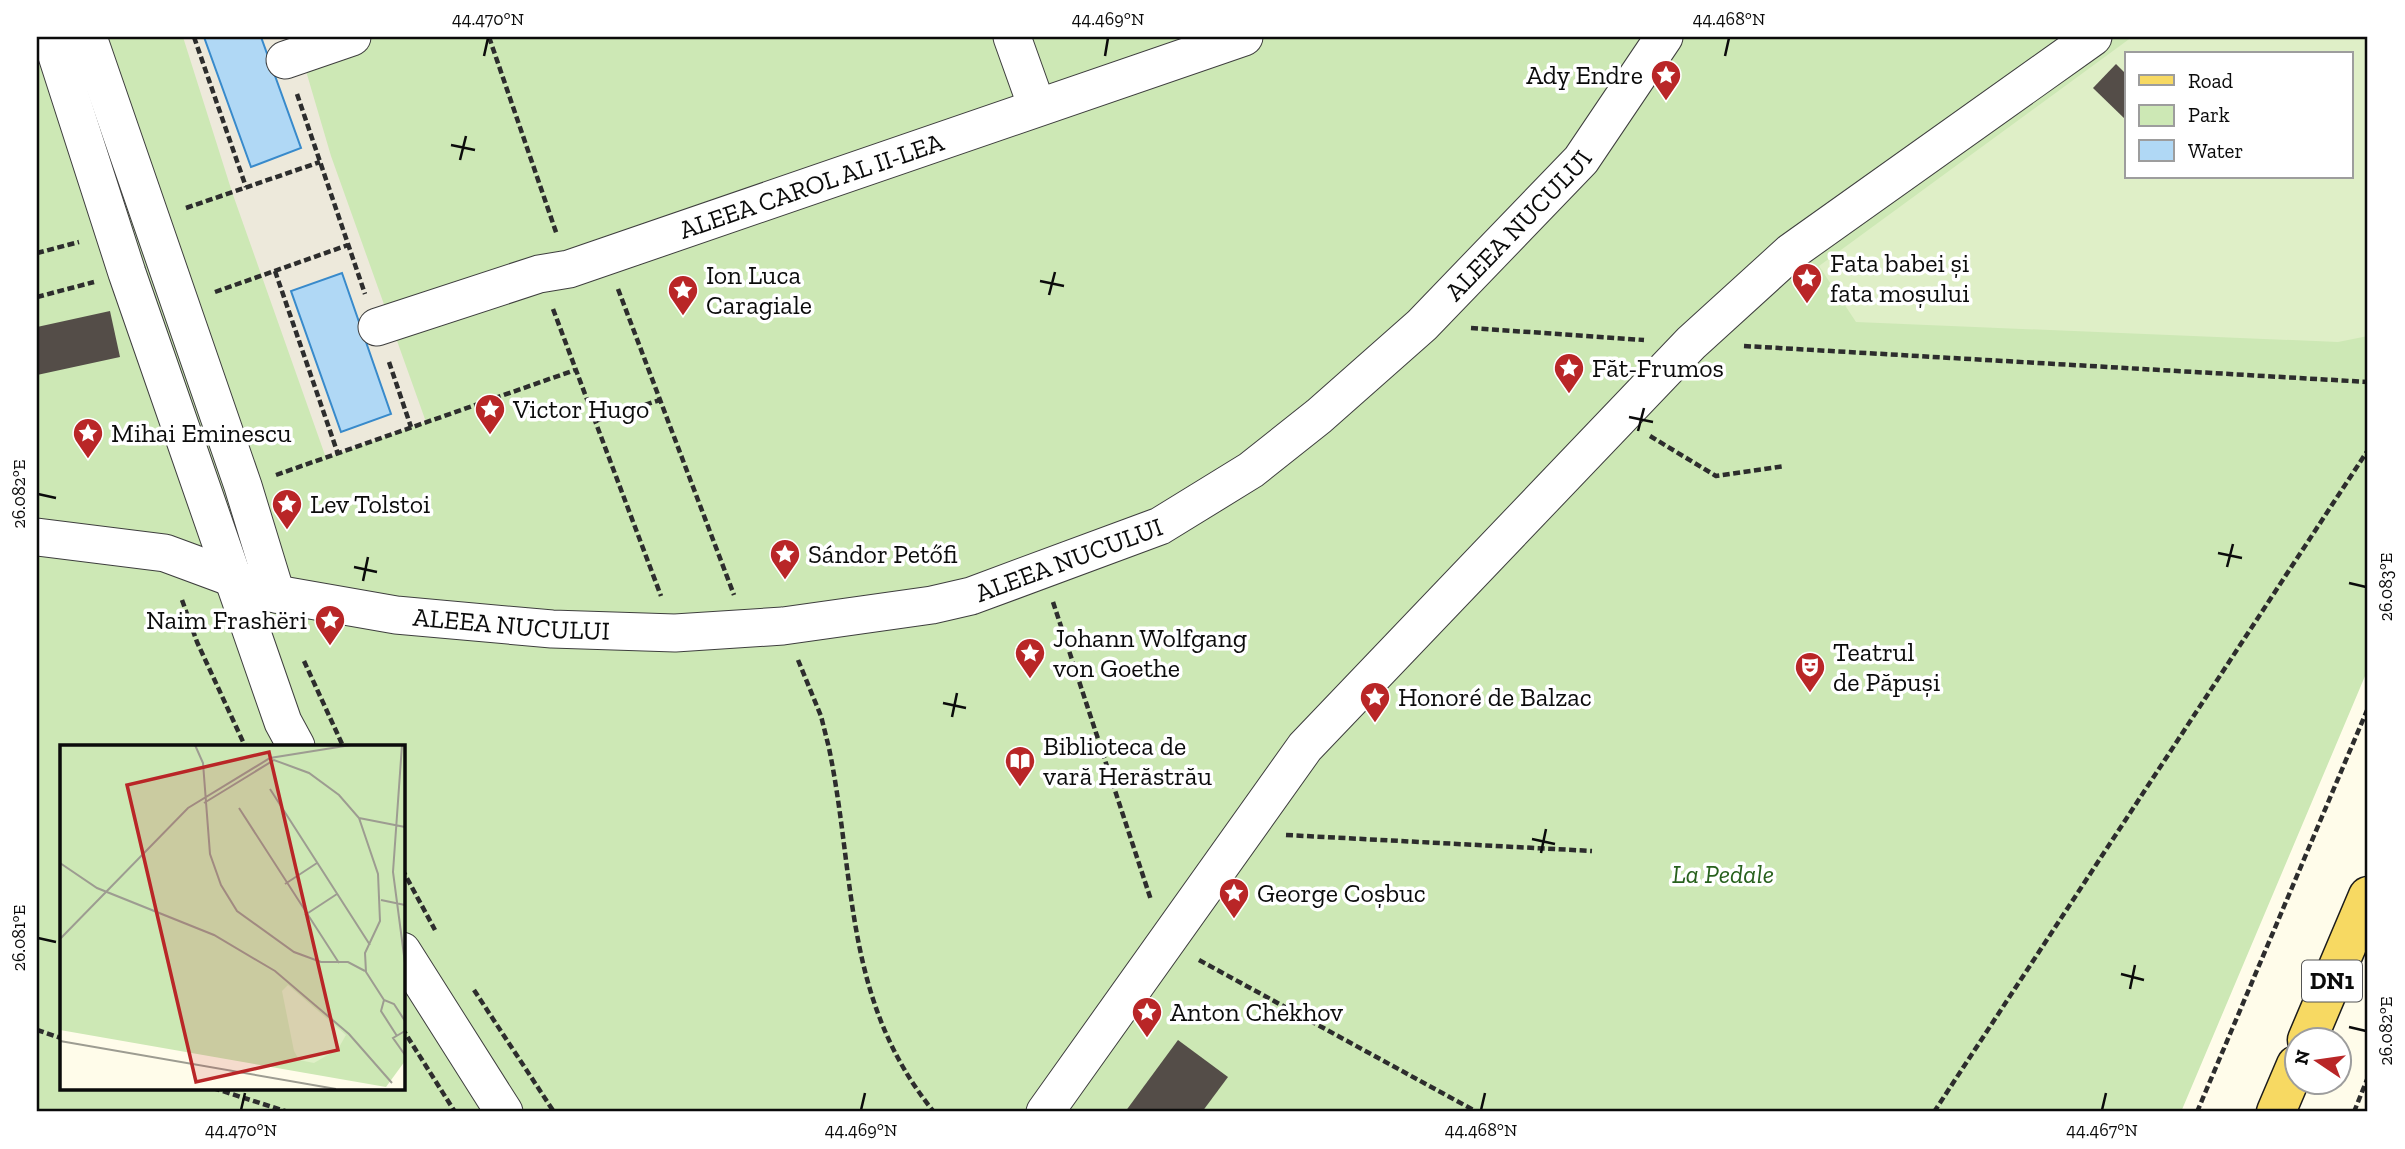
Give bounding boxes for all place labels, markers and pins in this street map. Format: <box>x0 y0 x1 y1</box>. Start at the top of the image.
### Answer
place icon: Ady Endre <box>1649 58 1683 102</box>
place label: Ady Endre <box>1526 59 1643 91</box>
place label: Fata babei și fata moșului <box>1830 247 1970 309</box>
place label: Ion Luca Caragiale <box>706 259 812 321</box>
place icon: Fata babei și fata moșului <box>1790 261 1824 305</box>
place icon: Ion Luca Caragiale <box>666 273 700 317</box>
place icon: Făt-Frumos <box>1552 351 1586 395</box>
place label: Făt-Frumos <box>1592 352 1724 384</box>
place icon: Victor Hugo <box>473 392 507 436</box>
place label: Victor Hugo <box>512 393 649 425</box>
place icon: Mihai Eminescu <box>71 416 105 460</box>
place label: Mihai Eminescu <box>111 417 292 449</box>
place icon: Lev Tolstoi <box>270 487 304 531</box>
place label: Lev Tolstoi <box>310 488 430 520</box>
place icon: Sándor Petőfi <box>768 537 802 581</box>
place label: Sándor Petőfi <box>808 538 958 570</box>
place icon: Naim Frashëri <box>313 603 347 647</box>
place label: Naim Frashëri <box>146 604 307 636</box>
place label: Johann Wolfgang von Goethe <box>1053 622 1247 684</box>
place icon: Johann Wolfgang von Goethe <box>1013 636 1047 680</box>
place label: Teatrul de Păpuși <box>1833 636 1940 698</box>
theatre icon: Teatrul de Păpuși <box>1793 650 1827 694</box>
place icon: Honoré de Balzac <box>1358 680 1392 724</box>
place label: Honoré de Balzac <box>1398 681 1592 713</box>
place label: Biblioteca de vară Herăstrău <box>1043 730 1212 792</box>
library icon: Biblioteca de vară Herăstrău <box>1003 744 1037 788</box>
place icon: George Coșbuc <box>1217 876 1251 920</box>
place label: George Coșbuc <box>1257 877 1426 909</box>
place icon: Anton Chekhov <box>1130 995 1164 1039</box>
place label: Anton Chekhov <box>1170 996 1343 1028</box>

